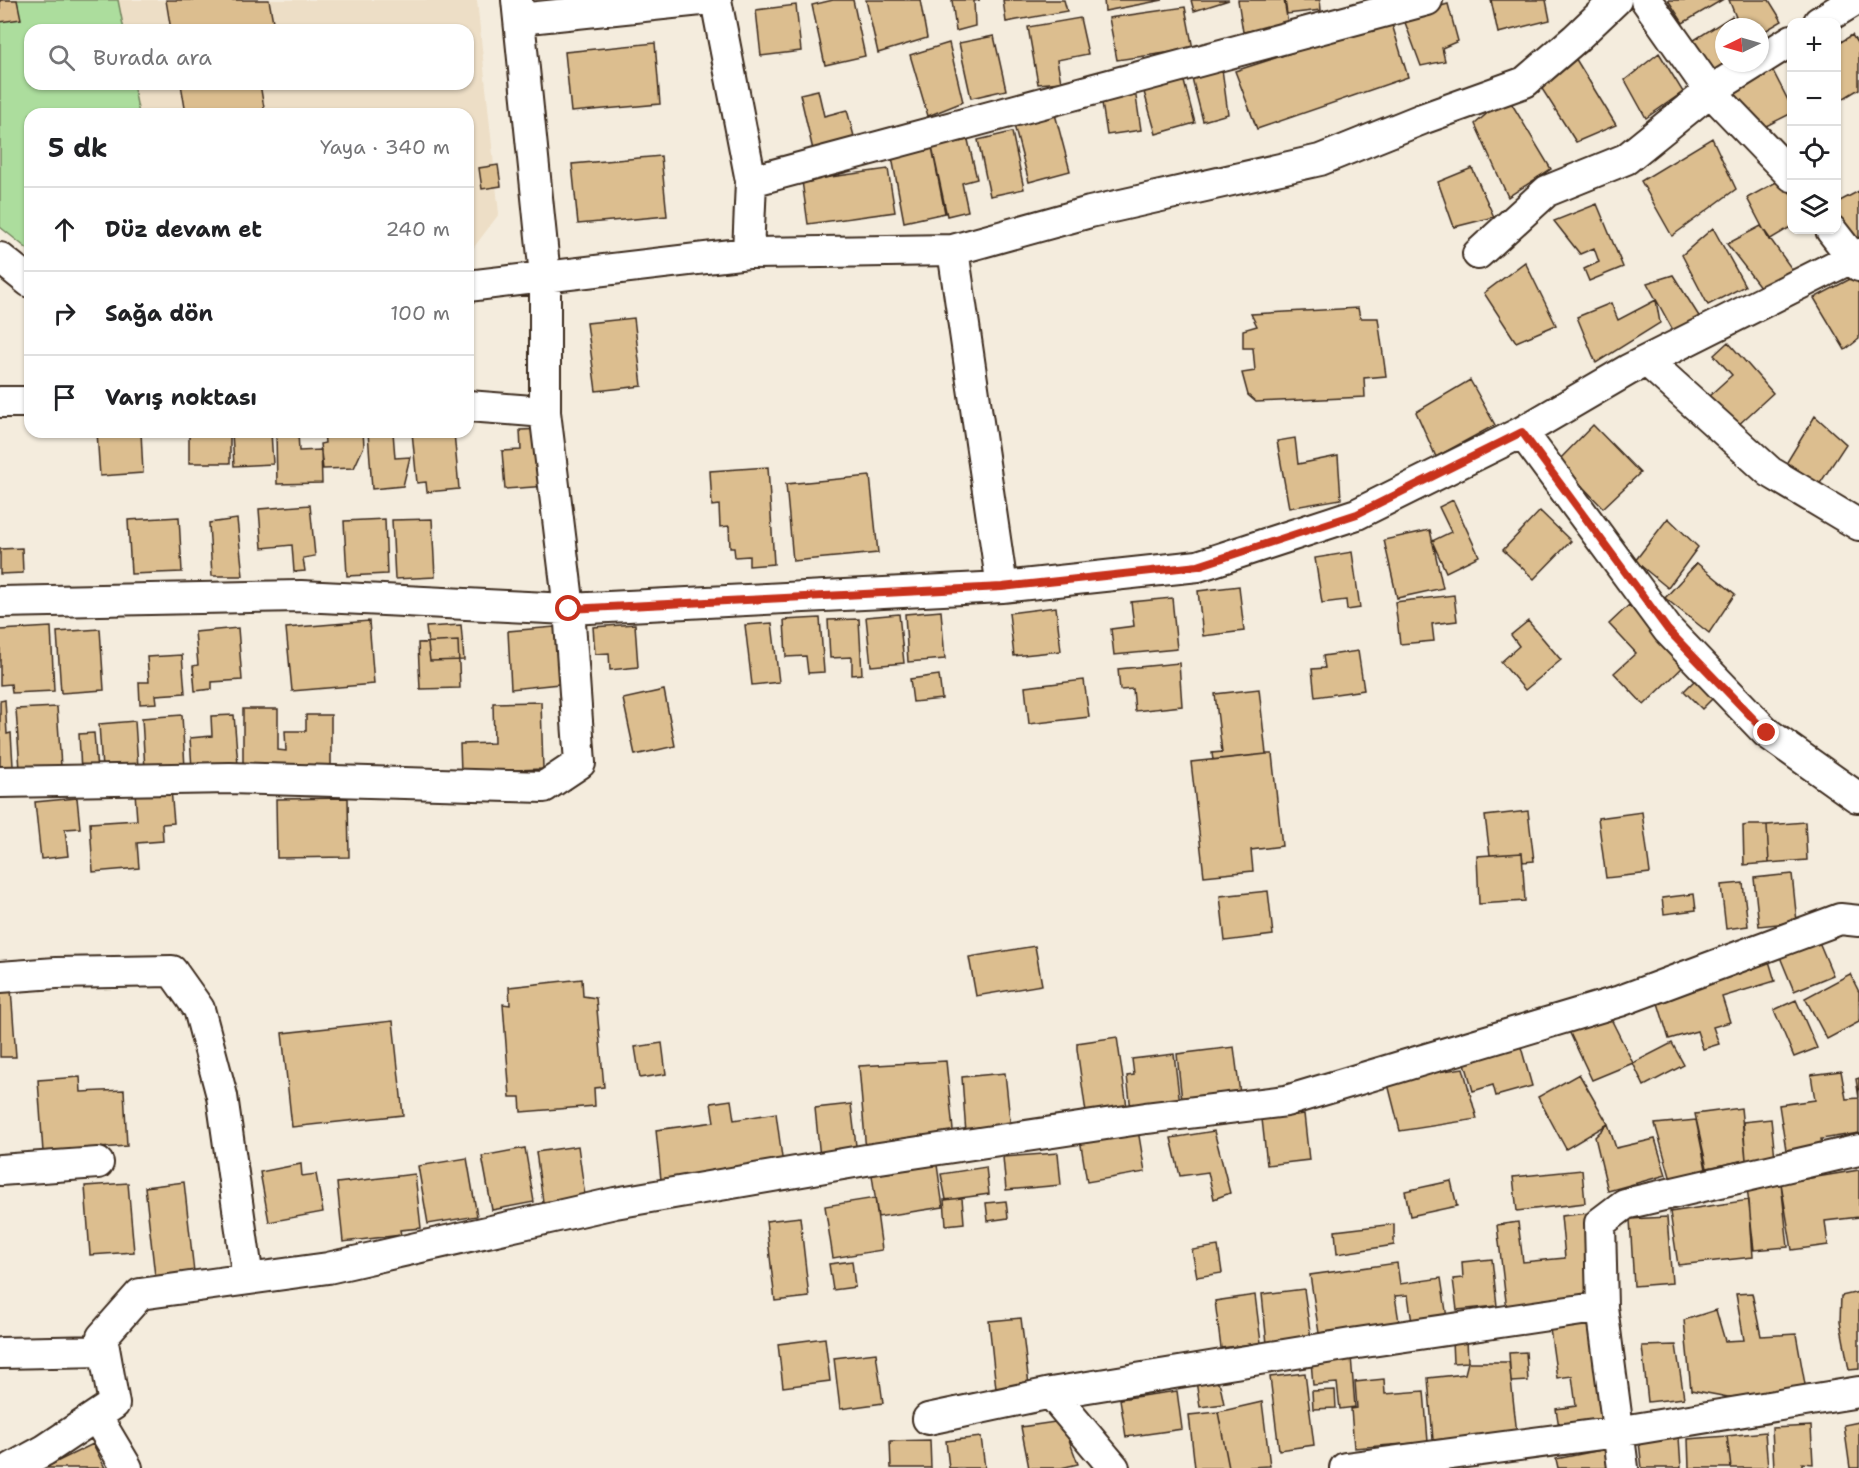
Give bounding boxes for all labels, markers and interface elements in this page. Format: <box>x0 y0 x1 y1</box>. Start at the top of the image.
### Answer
north arrow <box>1715 18 1769 72</box>
map controls <box>1787 18 1841 234</box>
button: + <box>1787 18 1841 72</box>
search box <box>24 24 474 90</box>
icon: search <box>45 41 78 74</box>
text: Burada ara <box>93 43 212 72</box>
button: − <box>1787 72 1841 126</box>
button: locate <box>1787 126 1841 180</box>
text: 5 dk <box>48 130 108 165</box>
text: Yaya · 340 m <box>320 134 450 160</box>
button: layers <box>1787 180 1841 234</box>
icon: ahead <box>48 213 81 246</box>
text: Düz devam et <box>105 215 262 244</box>
text: 240 m <box>385 216 450 242</box>
icon: right <box>48 297 81 330</box>
text: Sağa dön <box>105 299 213 328</box>
text: 100 m <box>390 300 450 326</box>
icon: arrive <box>48 381 81 414</box>
text: Varış noktası <box>105 383 257 412</box>
route start <box>555 595 581 621</box>
route end <box>1753 719 1779 745</box>

